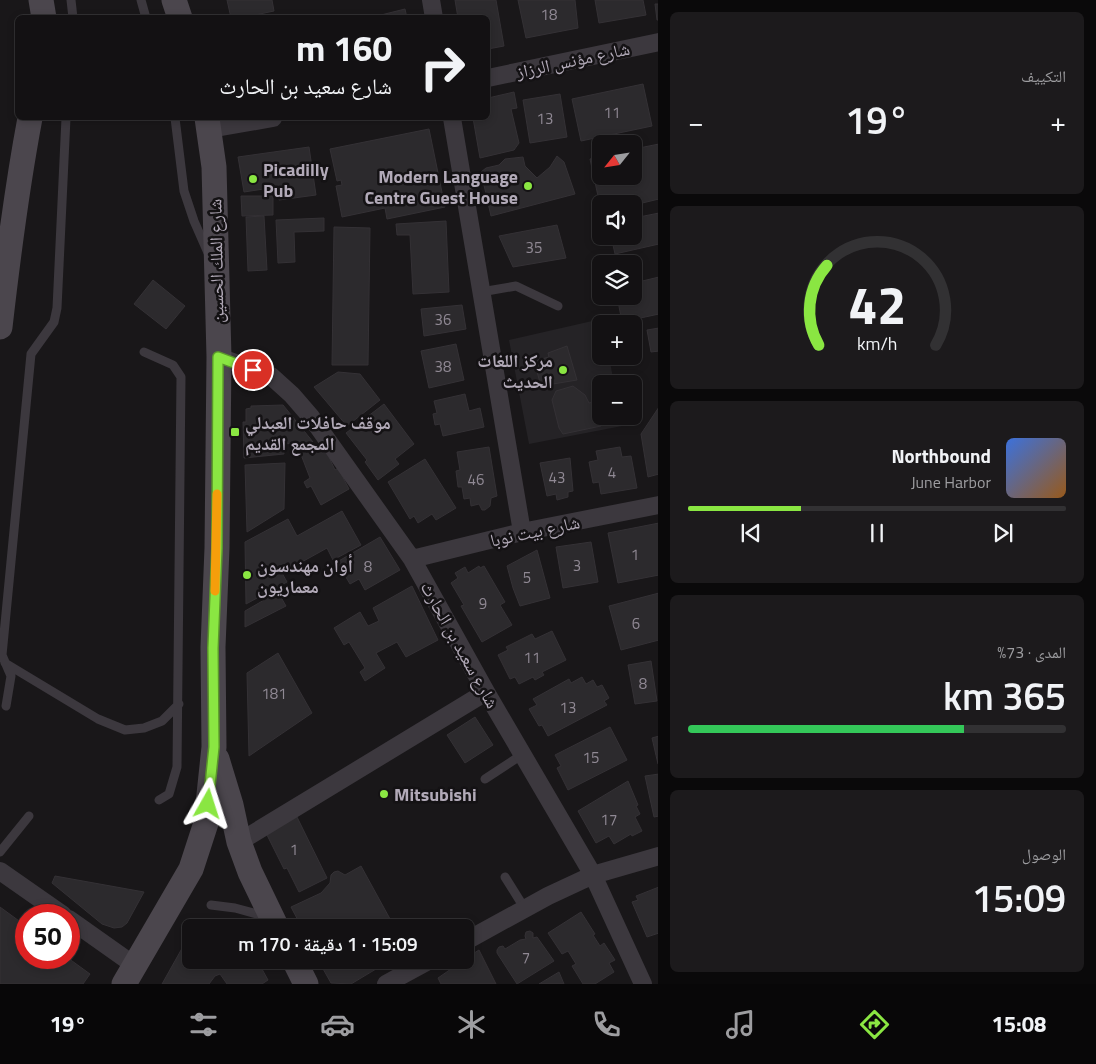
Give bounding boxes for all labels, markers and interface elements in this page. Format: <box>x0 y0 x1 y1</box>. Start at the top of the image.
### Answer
house number: 18 <box>541 3 557 26</box>
text: 160 m <box>296 21 392 75</box>
icon: right <box>410 35 475 100</box>
street label: شارع مؤنس الرزاز <box>513 35 632 85</box>
text: التكييف <box>1021 64 1066 88</box>
text: شارع سعيد بن الحارث <box>219 69 392 103</box>
text: 19° <box>845 91 909 149</box>
text: − <box>688 100 704 143</box>
text: + <box>1050 100 1066 143</box>
house number: 11 <box>604 101 620 124</box>
house number: 13 <box>537 107 553 130</box>
north arrow <box>592 135 642 185</box>
map controls <box>592 135 642 425</box>
place label: Picadilly Pub <box>263 156 329 204</box>
place label: Modern Language Centre Guest House <box>364 163 518 211</box>
marker: Picadilly Pub <box>247 173 259 185</box>
marker: Modern Language Centre Guest House <box>522 180 534 192</box>
button: sound <box>592 195 642 245</box>
street label: شارع الملك الحسين <box>201 199 231 323</box>
house number: 35 <box>526 236 542 259</box>
button: layers <box>592 255 642 305</box>
text: 42 <box>848 265 906 344</box>
house number: 36 <box>435 308 451 331</box>
button: + <box>592 315 642 365</box>
text: km/h <box>857 330 897 357</box>
place label: مركز اللغات الحديث <box>477 347 553 395</box>
pin <box>232 349 274 391</box>
house number: 38 <box>435 355 451 378</box>
icon: arrive <box>239 356 267 384</box>
marker: مركز اللغات الحديث <box>557 364 569 376</box>
button: − <box>592 375 642 425</box>
place label: موقف حافلات العبدلي المجمع القديم <box>245 409 391 457</box>
marker: موقف حافلات العبدلي المجمع القديم <box>229 426 241 438</box>
text: Northbound <box>891 441 991 470</box>
house number: 4 <box>608 461 616 484</box>
house number: 43 <box>549 466 565 489</box>
house number: 46 <box>468 468 484 491</box>
text: June Harbor <box>911 470 991 494</box>
street label: شارع بيت نوبا <box>488 508 582 554</box>
icon: previous <box>737 519 765 547</box>
icon: pause <box>863 519 891 547</box>
icon: next <box>989 519 1017 547</box>
house number: 1 <box>631 543 639 566</box>
place label: أوان مهندسون معماريون <box>257 552 353 600</box>
house number: 3 <box>573 554 581 577</box>
house number: 8 <box>364 555 372 578</box>
house number: 5 <box>523 566 531 589</box>
marker: أوان مهندسون معماريون <box>241 569 253 581</box>
street label: شارع سعيد بن الحارث <box>414 577 506 713</box>
house number: 9 <box>479 592 487 615</box>
house number: 6 <box>632 612 640 635</box>
text: المدى · 73% <box>997 640 1066 664</box>
house number: 11 <box>524 646 540 669</box>
text: 365 km <box>943 667 1066 725</box>
house number: 8 <box>639 672 647 695</box>
house number: 181 <box>261 682 287 705</box>
house number: 13 <box>560 696 576 719</box>
house number: 15 <box>583 746 599 769</box>
position arrow <box>181 777 233 829</box>
place label: Mitsubishi <box>394 781 477 808</box>
marker: Mitsubishi <box>378 788 390 800</box>
house number: 17 <box>601 808 617 831</box>
house number: 1 <box>290 838 298 861</box>
text: الوصول <box>1022 842 1066 866</box>
text: 15:09 <box>972 869 1066 927</box>
speed limit sign: 50 <box>15 904 80 969</box>
text: 15:09 · 1 دقيقة · 170 m <box>238 929 418 958</box>
house number: 7 <box>522 946 530 969</box>
text: 19° <box>50 1007 87 1041</box>
icon: filters <box>186 1007 221 1042</box>
icon: car <box>320 1007 355 1042</box>
icon: climate <box>454 1007 489 1042</box>
icon: phone <box>589 1007 624 1042</box>
icon: music <box>723 1007 758 1042</box>
icon: directions <box>857 1007 892 1042</box>
text: 15:08 <box>991 1007 1046 1041</box>

